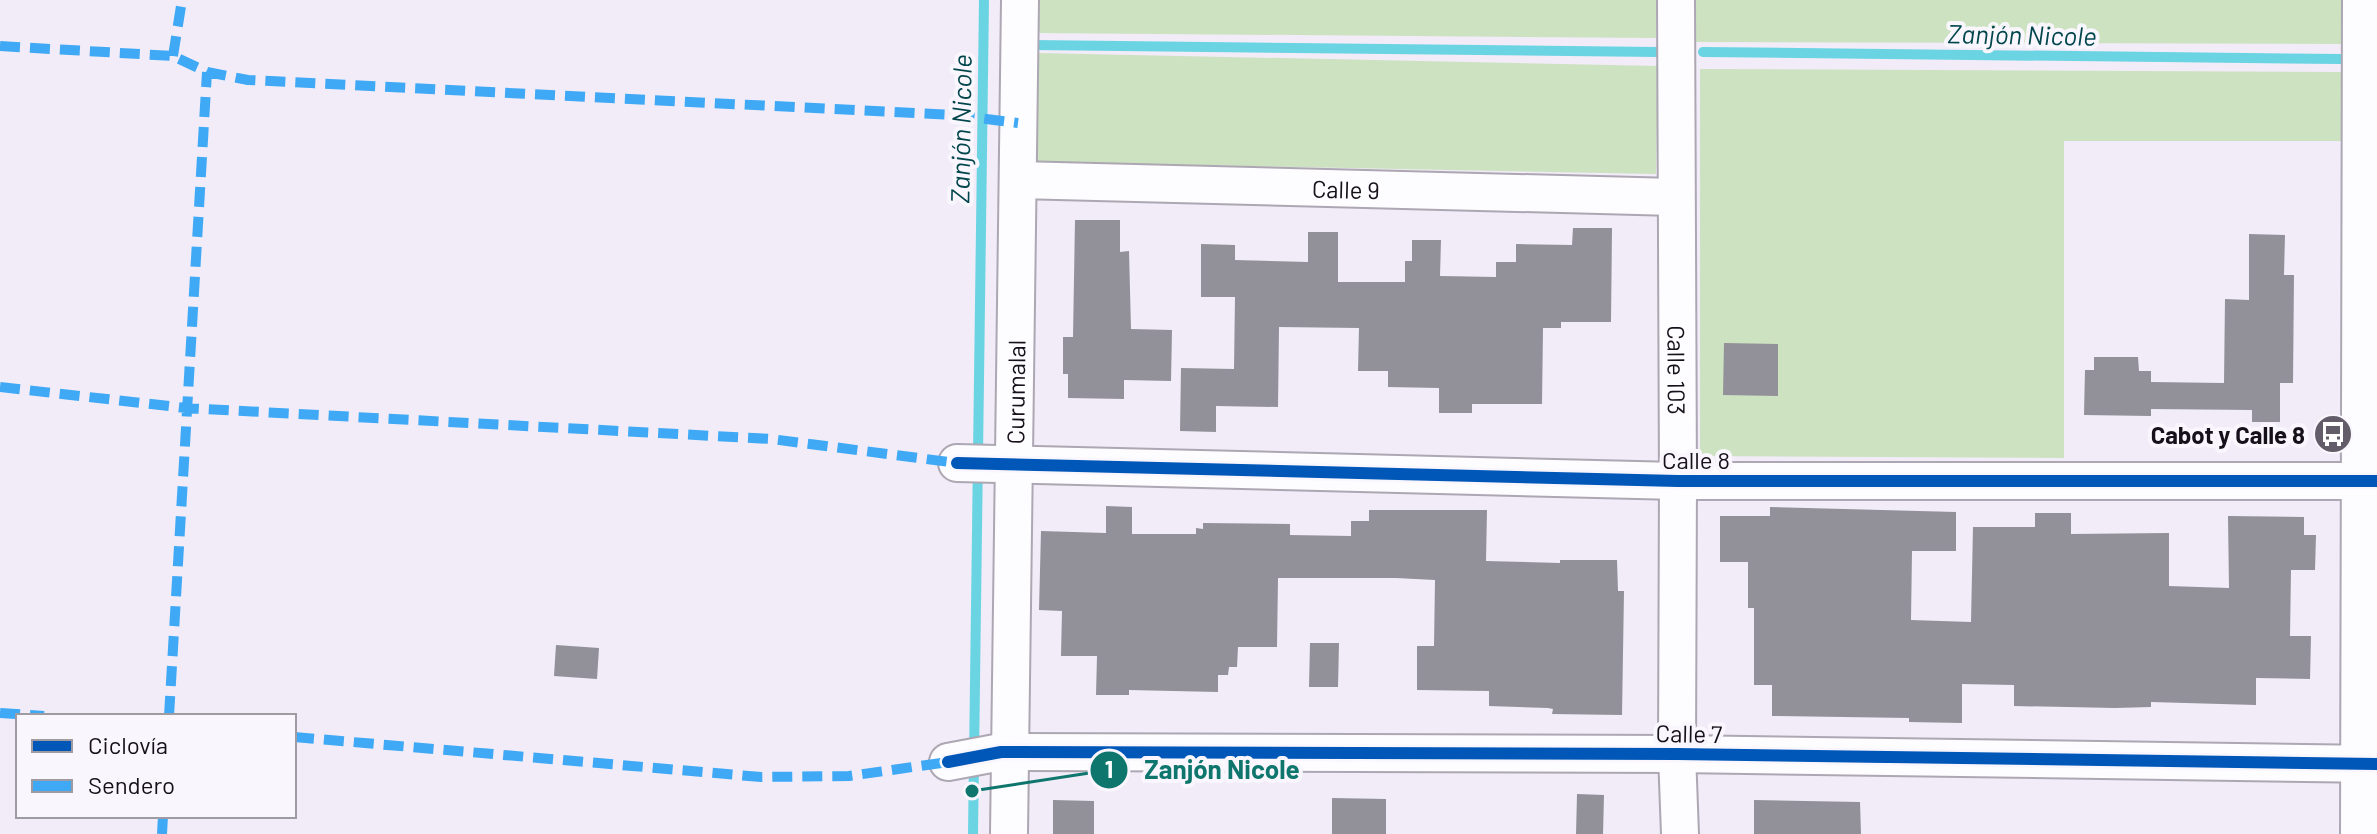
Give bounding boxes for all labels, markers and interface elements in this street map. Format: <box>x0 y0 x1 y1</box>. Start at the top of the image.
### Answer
water label: Zanjón Nicole <box>1947 17 2097 51</box>
water label: Zanjón Nicole <box>943 54 977 204</box>
street label: Calle 9 <box>1312 173 1380 204</box>
street label: Calle 103 <box>1663 325 1692 415</box>
street label: Curumalal <box>1000 340 1030 444</box>
bus stop icon: Cabot y Calle 8 <box>2312 413 2354 455</box>
place label: Cabot y Calle 8 <box>2151 420 2305 449</box>
street label: Calle 8 <box>1662 445 1730 474</box>
legend <box>16 714 296 818</box>
street label: Calle 7 <box>1655 718 1723 748</box>
text: Ciclovía <box>88 730 168 759</box>
callout: Zanjón Nicole <box>1089 745 1316 795</box>
text: Zanjón Nicole <box>1144 753 1300 784</box>
text: 1 <box>1105 754 1113 783</box>
text: Sendero <box>88 770 175 799</box>

